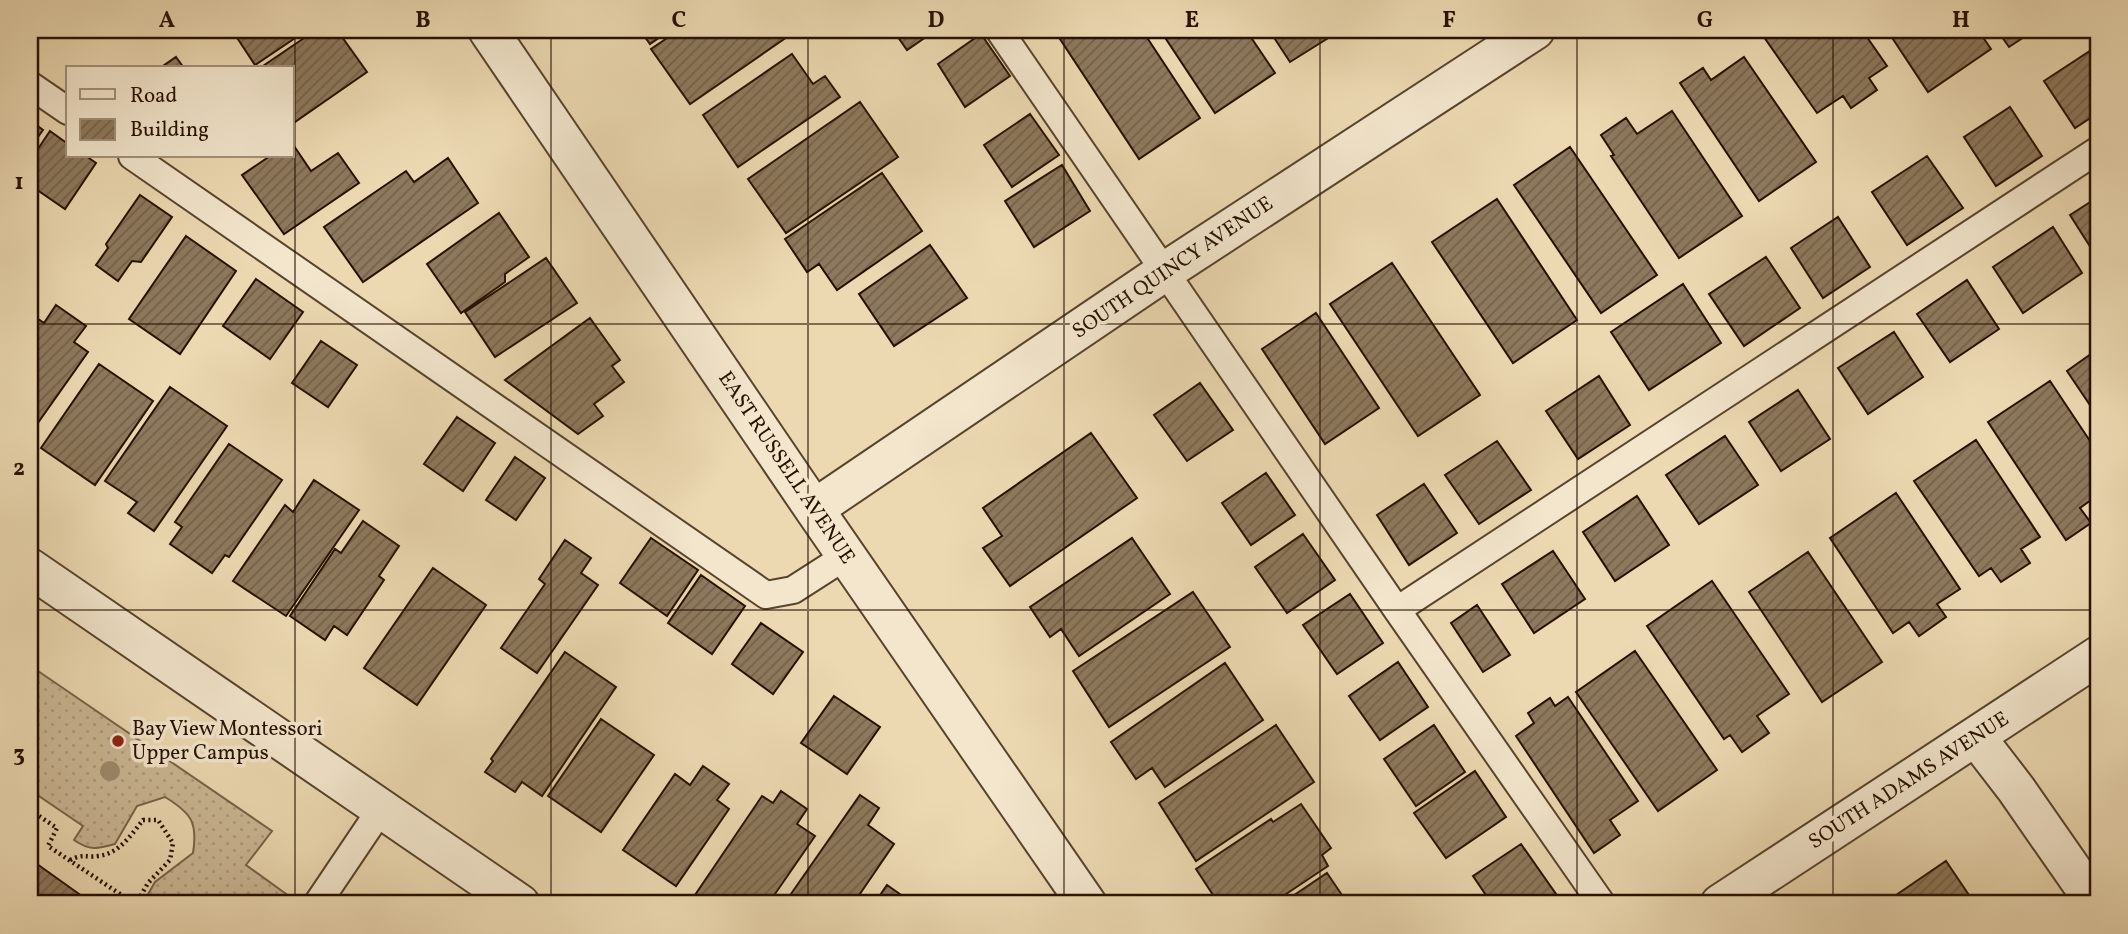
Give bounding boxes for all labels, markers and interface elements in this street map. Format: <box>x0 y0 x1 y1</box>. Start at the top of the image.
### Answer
text: A <box>159 5 175 37</box>
text: B <box>415 5 431 37</box>
text: C <box>672 5 686 37</box>
text: D <box>928 5 945 37</box>
text: E <box>1185 5 1199 37</box>
text: F <box>1442 5 1456 37</box>
text: G <box>1697 5 1713 37</box>
text: H <box>1952 5 1970 37</box>
legend <box>66 66 294 158</box>
text: Road <box>130 82 177 111</box>
text: Building <box>130 116 209 145</box>
text: 1 <box>14 167 24 199</box>
street label: SOUTH QUINCY AVENUE <box>1067 190 1279 346</box>
street label: EAST RUSSELL AVENUE <box>711 366 861 570</box>
text: 2 <box>13 453 25 485</box>
street label: SOUTH ADAMS AVENUE <box>1803 705 2015 857</box>
place label: Bay View Montessori Upper Campus <box>132 715 323 768</box>
marker: Bay View Montessori Upper Campus <box>110 733 126 749</box>
text: 3 <box>13 739 25 771</box>

